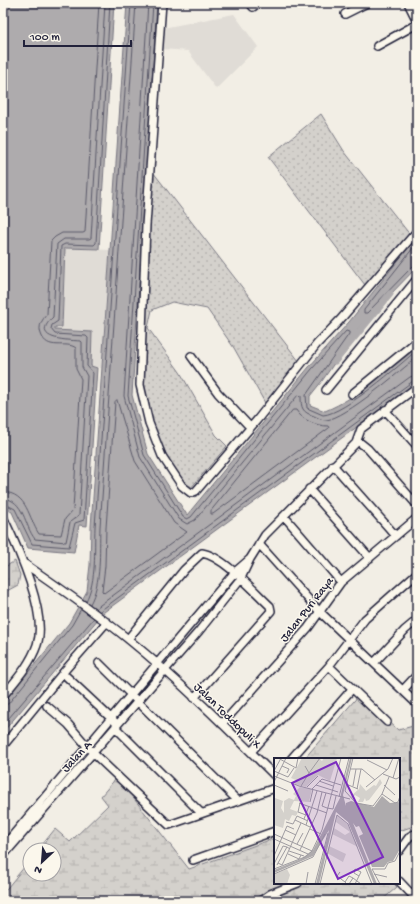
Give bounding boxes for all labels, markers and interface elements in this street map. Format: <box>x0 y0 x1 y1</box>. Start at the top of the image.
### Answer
scale bar <box>24 22 131 48</box>
text: 100 m <box>29 31 60 45</box>
street label: Jalan Puri Raya <box>278 575 337 645</box>
street label: Jalan Toddopuli X <box>190 681 264 752</box>
street label: Jalan A <box>59 738 96 776</box>
inset map <box>274 758 400 884</box>
north arrow <box>22 842 62 882</box>
text: N <box>33 862 44 876</box>

